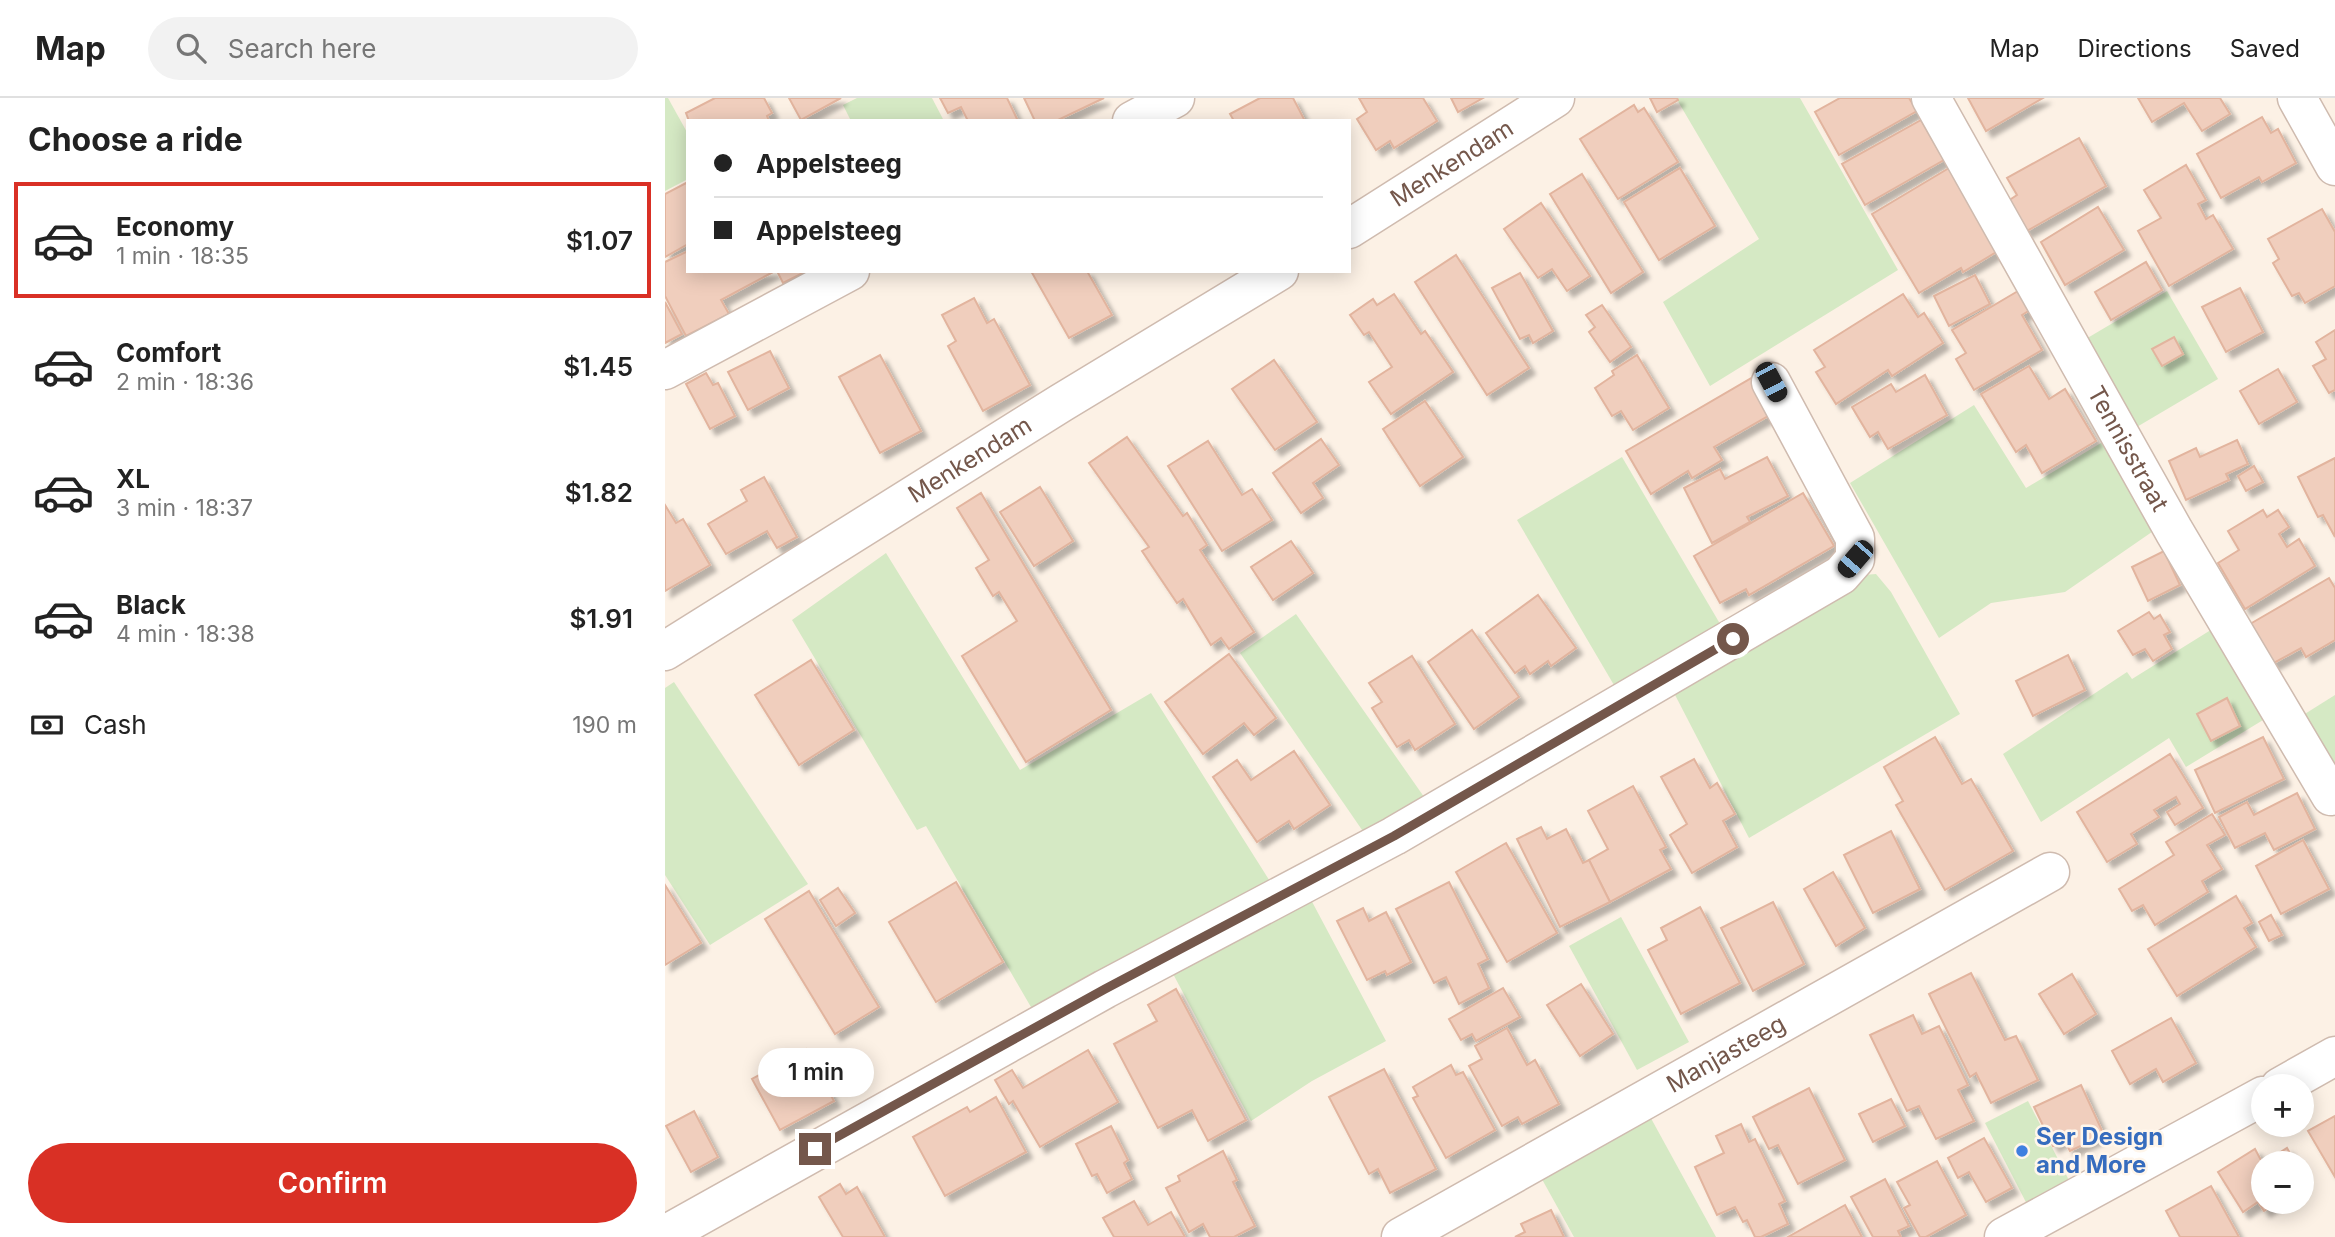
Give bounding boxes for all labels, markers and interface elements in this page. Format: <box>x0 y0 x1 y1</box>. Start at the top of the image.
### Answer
search box <box>148 17 638 80</box>
text: Map <box>35 28 106 68</box>
icon: search <box>172 29 210 67</box>
text: Search here <box>228 33 376 64</box>
text: Map <box>1990 34 2039 63</box>
text: Directions <box>2077 34 2192 63</box>
text: Saved <box>2230 34 2300 63</box>
street label: Menkendam <box>1385 113 1518 213</box>
text: Choose a ride <box>28 120 243 159</box>
text: Appelsteeg <box>756 148 902 179</box>
icon: car <box>32 209 95 272</box>
text: Economy <box>116 211 234 242</box>
text: Appelsteeg <box>756 215 902 246</box>
text: $1.07 <box>566 225 633 256</box>
text: 1 min · 18:35 <box>116 242 249 270</box>
icon: car <box>32 335 95 398</box>
text: Comfort <box>116 337 221 368</box>
text: $1.45 <box>563 351 633 382</box>
car <box>1752 359 1791 405</box>
text: 2 min · 18:36 <box>116 368 254 396</box>
street label: Tennisstraat <box>2082 381 2175 516</box>
street label: Menkendam <box>903 410 1037 509</box>
icon: car <box>32 461 95 524</box>
text: XL <box>116 463 150 494</box>
text: $1.82 <box>565 477 633 508</box>
text: 3 min · 18:37 <box>116 494 253 522</box>
car <box>1834 536 1877 582</box>
icon: car <box>32 587 95 650</box>
text: Black <box>116 589 186 620</box>
text: $1.91 <box>569 603 633 634</box>
text: 4 min · 18:38 <box>116 620 255 648</box>
route start <box>1717 623 1749 655</box>
icon: cash <box>28 706 66 744</box>
text: Cash <box>84 709 147 740</box>
text: 190 m <box>572 711 637 739</box>
street label: Manjasteeg <box>1661 1009 1790 1099</box>
callout: 1 min <box>757 1048 873 1096</box>
text: 1 min <box>788 1058 844 1086</box>
map controls <box>2251 1074 2314 1214</box>
button: + <box>2251 1074 2314 1137</box>
place label: Ser Design and More <box>2036 1122 2163 1179</box>
route end <box>799 1133 831 1165</box>
button: Confirm <box>28 1143 637 1223</box>
marker: Ser Design and More <box>2014 1143 2030 1159</box>
button: − <box>2251 1151 2314 1214</box>

